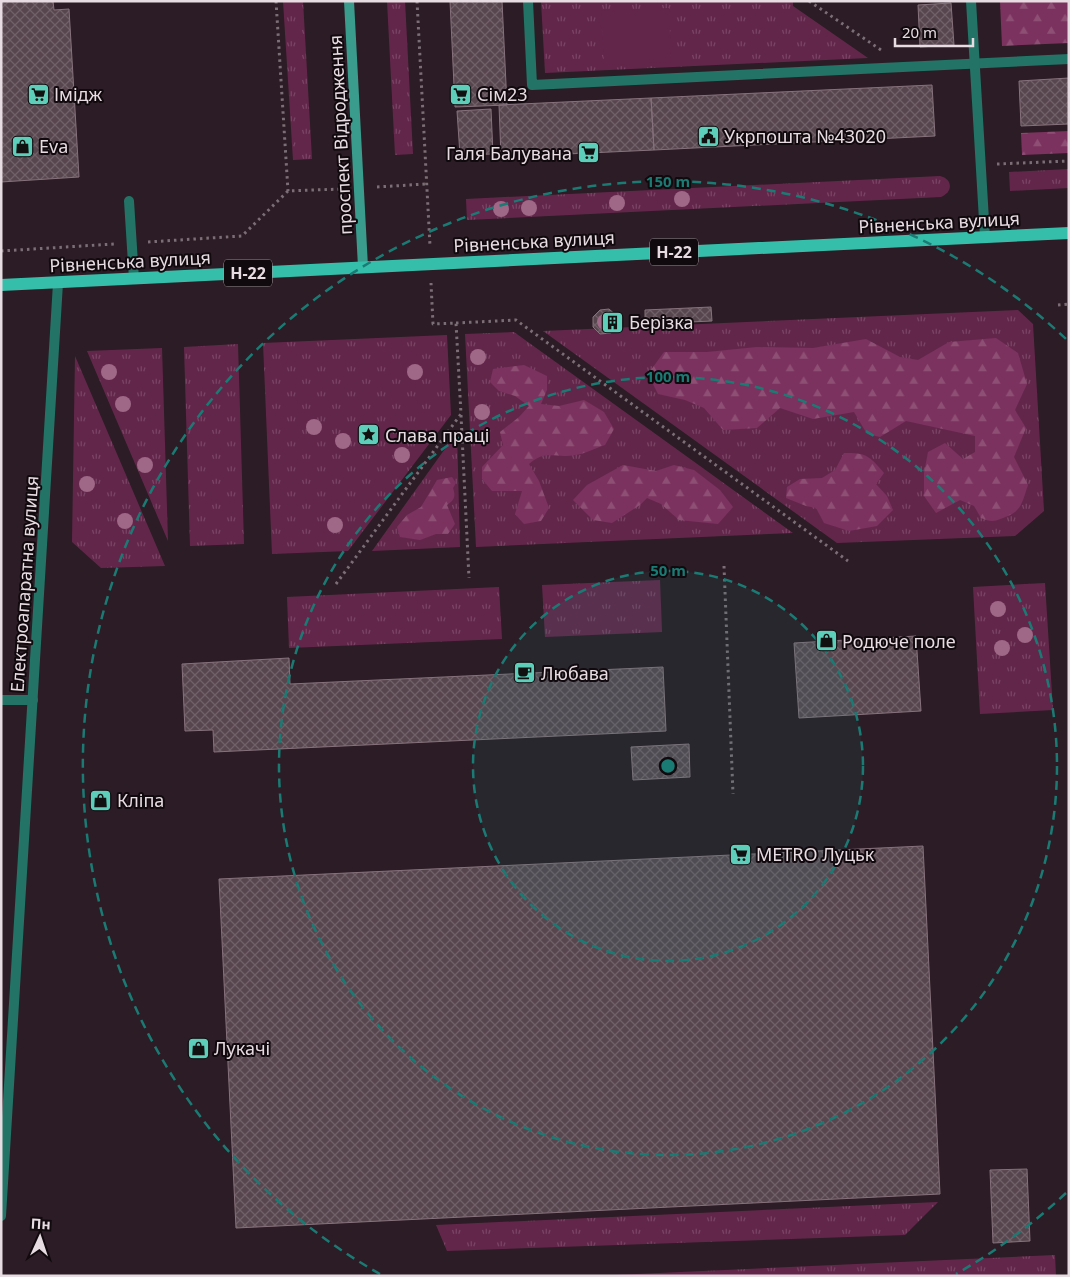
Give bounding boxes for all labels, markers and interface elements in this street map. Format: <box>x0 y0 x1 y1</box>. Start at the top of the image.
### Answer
scale bar <box>895 15 972 47</box>
text: 20 m <box>902 22 937 42</box>
street label: проспект Відродження <box>323 34 357 236</box>
supermarket icon: Імідж <box>26 82 50 106</box>
place label: Імідж <box>54 82 103 106</box>
supermarket icon: Сім23 <box>449 82 473 106</box>
place label: Сім23 <box>477 82 528 106</box>
public building icon: Укрпошта №43020 <box>696 124 720 148</box>
place label: Укрпошта №43020 <box>724 124 886 148</box>
shop icon: Eva <box>11 134 35 158</box>
place label: Eva <box>39 134 68 158</box>
place label: Галя Балувана <box>446 141 572 165</box>
supermarket icon: Галя Балувана <box>576 141 600 165</box>
text: 150 m <box>646 171 690 191</box>
street label: Рівненська вулиця <box>858 206 1020 238</box>
street label: Рівненська вулиця <box>453 225 615 257</box>
road number: Н-22 <box>650 238 698 266</box>
street label: Рівненська вулиця <box>49 245 211 277</box>
road number: Н-22 <box>224 260 272 286</box>
building icon: Берізка <box>601 310 625 334</box>
place label: Берізка <box>629 310 694 334</box>
text: 100 m <box>646 366 690 386</box>
place icon: Слава праці <box>357 423 381 447</box>
place label: Слава праці <box>385 423 489 447</box>
street label: Електроапаратна вулиця <box>4 475 44 693</box>
text: 50 m <box>650 560 686 580</box>
shop icon: Родюче поле <box>814 629 838 653</box>
place label: Родюче поле <box>842 629 956 653</box>
cafe icon: Любава <box>513 661 537 685</box>
place label: Любава <box>541 661 609 685</box>
centre of rings <box>659 757 677 775</box>
shop icon: Кліпа <box>89 788 113 812</box>
place label: Кліпа <box>117 788 164 812</box>
supermarket icon: METRO Луцьк <box>728 842 752 866</box>
place label: METRO Луцьк <box>756 842 875 866</box>
shop icon: Лукачі <box>186 1036 210 1060</box>
place label: Лукачі <box>214 1036 270 1060</box>
north arrow <box>15 1212 65 1262</box>
text: Пн <box>30 1214 51 1234</box>

